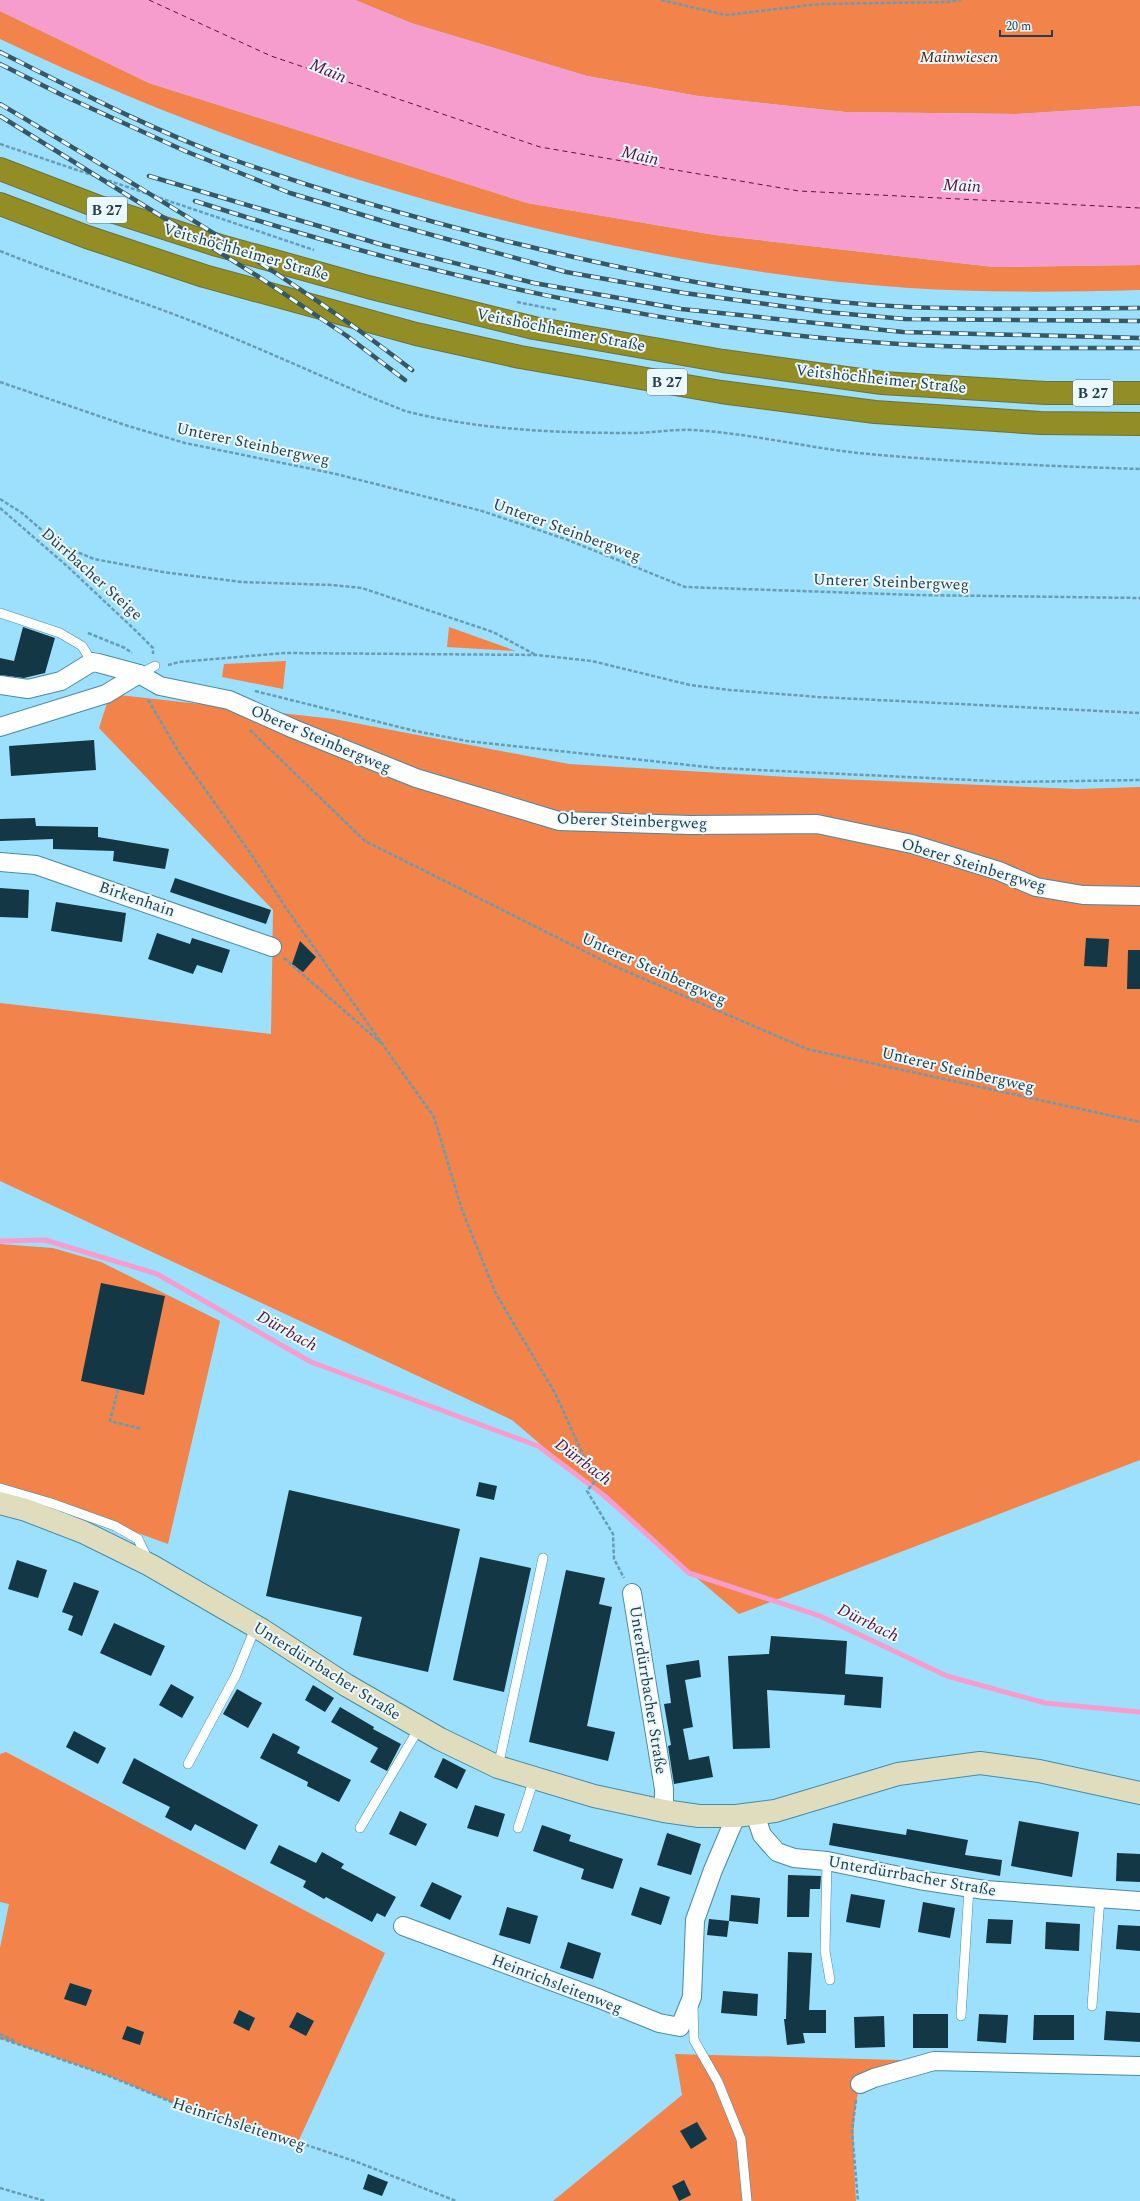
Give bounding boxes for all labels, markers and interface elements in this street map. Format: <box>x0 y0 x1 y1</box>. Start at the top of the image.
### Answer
scale bar <box>1000 12 1052 38</box>
text: 20 m <box>1006 17 1031 36</box>
park label: Mainwiesen <box>920 45 999 69</box>
water label: Main <box>305 52 351 90</box>
water label: Main <box>619 139 661 173</box>
water label: Main <box>942 172 982 200</box>
road number: B 27 <box>87 197 127 223</box>
street label: Veitshöchheimer Straße <box>160 217 332 287</box>
street label: Veitshöchheimer Straße <box>475 302 647 358</box>
street label: Veitshöchheimer Straße <box>794 358 968 400</box>
road number: B 27 <box>647 369 687 395</box>
road number: B 27 <box>1073 380 1113 406</box>
street label: Unterer Steinbergweg <box>174 416 332 472</box>
street label: Unterer Steinbergweg <box>489 492 645 568</box>
street label: Dürrbacher Steige <box>36 522 148 626</box>
street label: Unterer Steinbergweg <box>812 567 970 597</box>
street label: Oberer Steinbergweg <box>247 698 395 780</box>
street label: Oberer Steinbergweg <box>556 806 708 836</box>
street label: Oberer Steinbergweg <box>898 831 1050 899</box>
street label: Birkenhain <box>96 875 178 923</box>
street label: Unterer Steinbergweg <box>578 926 730 1012</box>
street label: Unterer Steinbergweg <box>879 1041 1037 1099</box>
water label: Dürrbach <box>252 1304 322 1358</box>
water label: Dürrbach <box>549 1432 617 1492</box>
water label: Dürrbach <box>833 1597 903 1649</box>
street label: Unterdürrbacher Straße <box>623 1604 673 1776</box>
street label: Unterdürrbacher Straße <box>248 1616 406 1726</box>
street label: Unterdürrbacher Straße <box>826 1849 998 1903</box>
street label: Heinrichsleitenweg <box>488 1948 626 2020</box>
street label: Heinrichsleitenweg <box>169 2091 309 2157</box>

